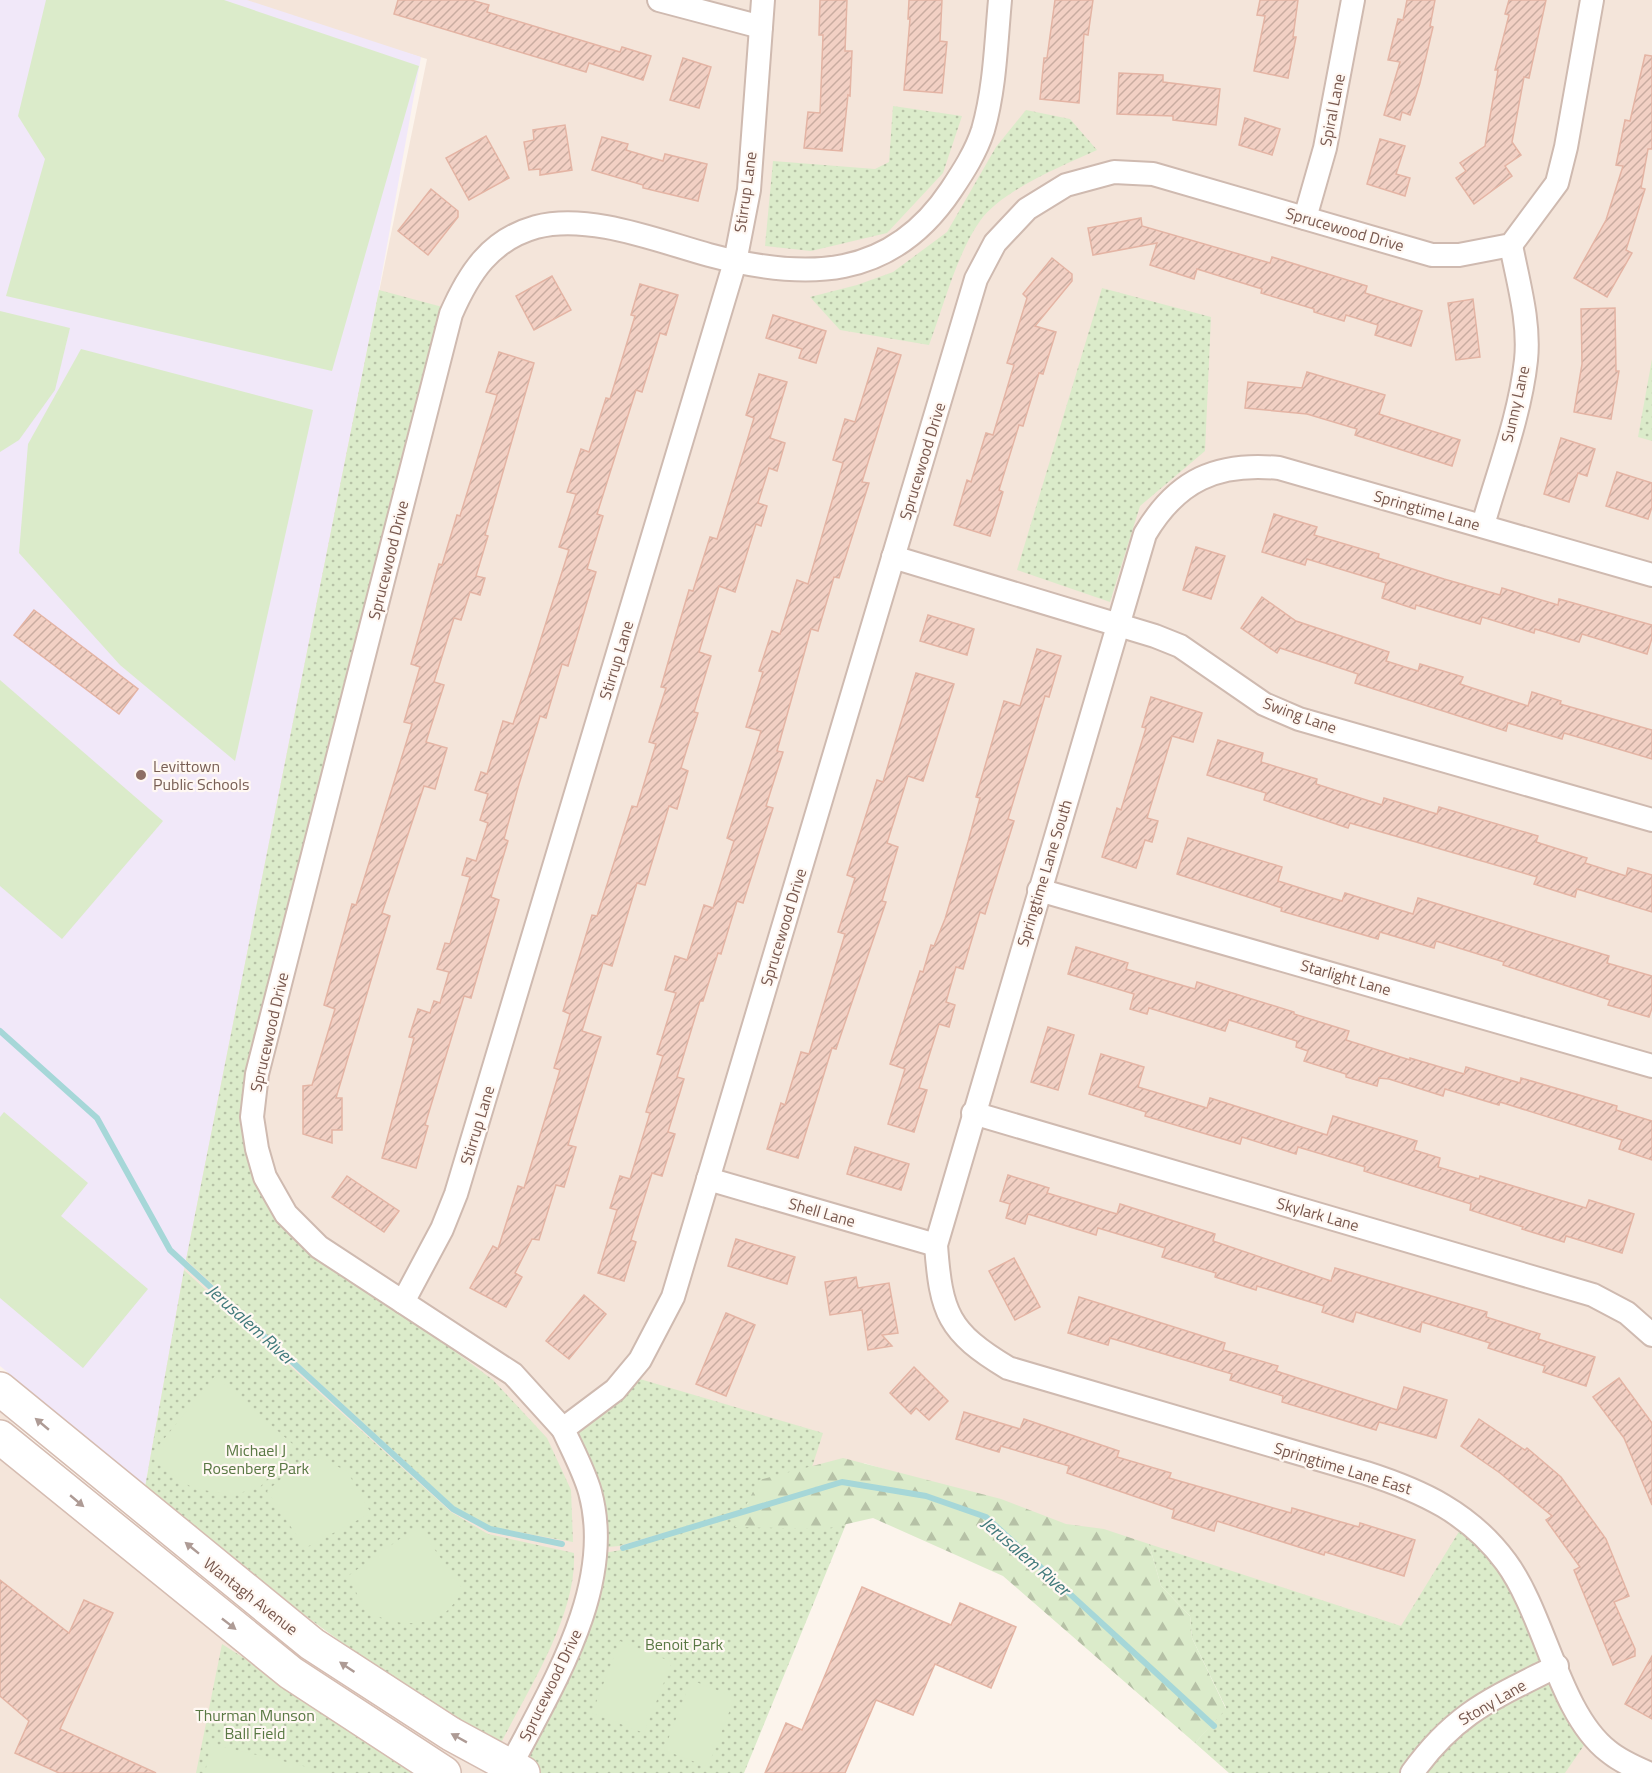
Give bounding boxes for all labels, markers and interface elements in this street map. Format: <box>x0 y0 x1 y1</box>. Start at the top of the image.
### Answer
street label: Spiral Lane <box>1313 72 1351 148</box>
street label: Stirrup Lane <box>727 150 763 234</box>
street label: Sprucewood Drive <box>1283 201 1407 257</box>
street label: Sunny Lane <box>1495 363 1535 445</box>
street label: Sprucewood Drive <box>893 399 951 523</box>
street label: Springtime Lane <box>1371 483 1483 537</box>
street label: Sprucewood Drive <box>362 498 414 622</box>
street label: Stirrup Lane <box>593 618 639 702</box>
street label: Swing Lane <box>1260 691 1340 739</box>
place label: Levittown Public Schools <box>153 754 249 796</box>
marker: Levittown Public Schools <box>134 768 148 782</box>
street label: Springtime Lane South <box>1010 796 1078 950</box>
street label: Sprucewood Drive <box>754 865 812 989</box>
street label: Starlight Lane <box>1298 953 1394 1001</box>
street label: Sprucewood Drive <box>244 970 294 1094</box>
street label: Stirrup Lane <box>454 1083 500 1167</box>
street label: Shell Lane <box>786 1191 858 1233</box>
street label: Skylark Lane <box>1274 1191 1362 1237</box>
water label: Jerusalem River <box>201 1277 303 1372</box>
one-way arrow <box>35 1418 50 1431</box>
street label: Springtime Lane East <box>1271 1436 1415 1500</box>
park label: Michael J Rosenberg Park <box>203 1438 310 1480</box>
one-way arrow <box>69 1494 85 1507</box>
water label: Jerusalem River <box>976 1510 1078 1604</box>
one-way arrow <box>184 1542 200 1555</box>
street label: Wantagh Avenue <box>198 1551 304 1641</box>
one-way arrow <box>221 1617 236 1629</box>
street label: Sprucewood Drive <box>512 1625 588 1745</box>
park label: Benoit Park <box>645 1632 723 1656</box>
one-way arrow <box>339 1661 355 1673</box>
street label: Stony Lane <box>1454 1673 1530 1731</box>
park label: Thurman Munson Ball Field <box>195 1703 315 1745</box>
one-way arrow <box>451 1733 467 1744</box>

